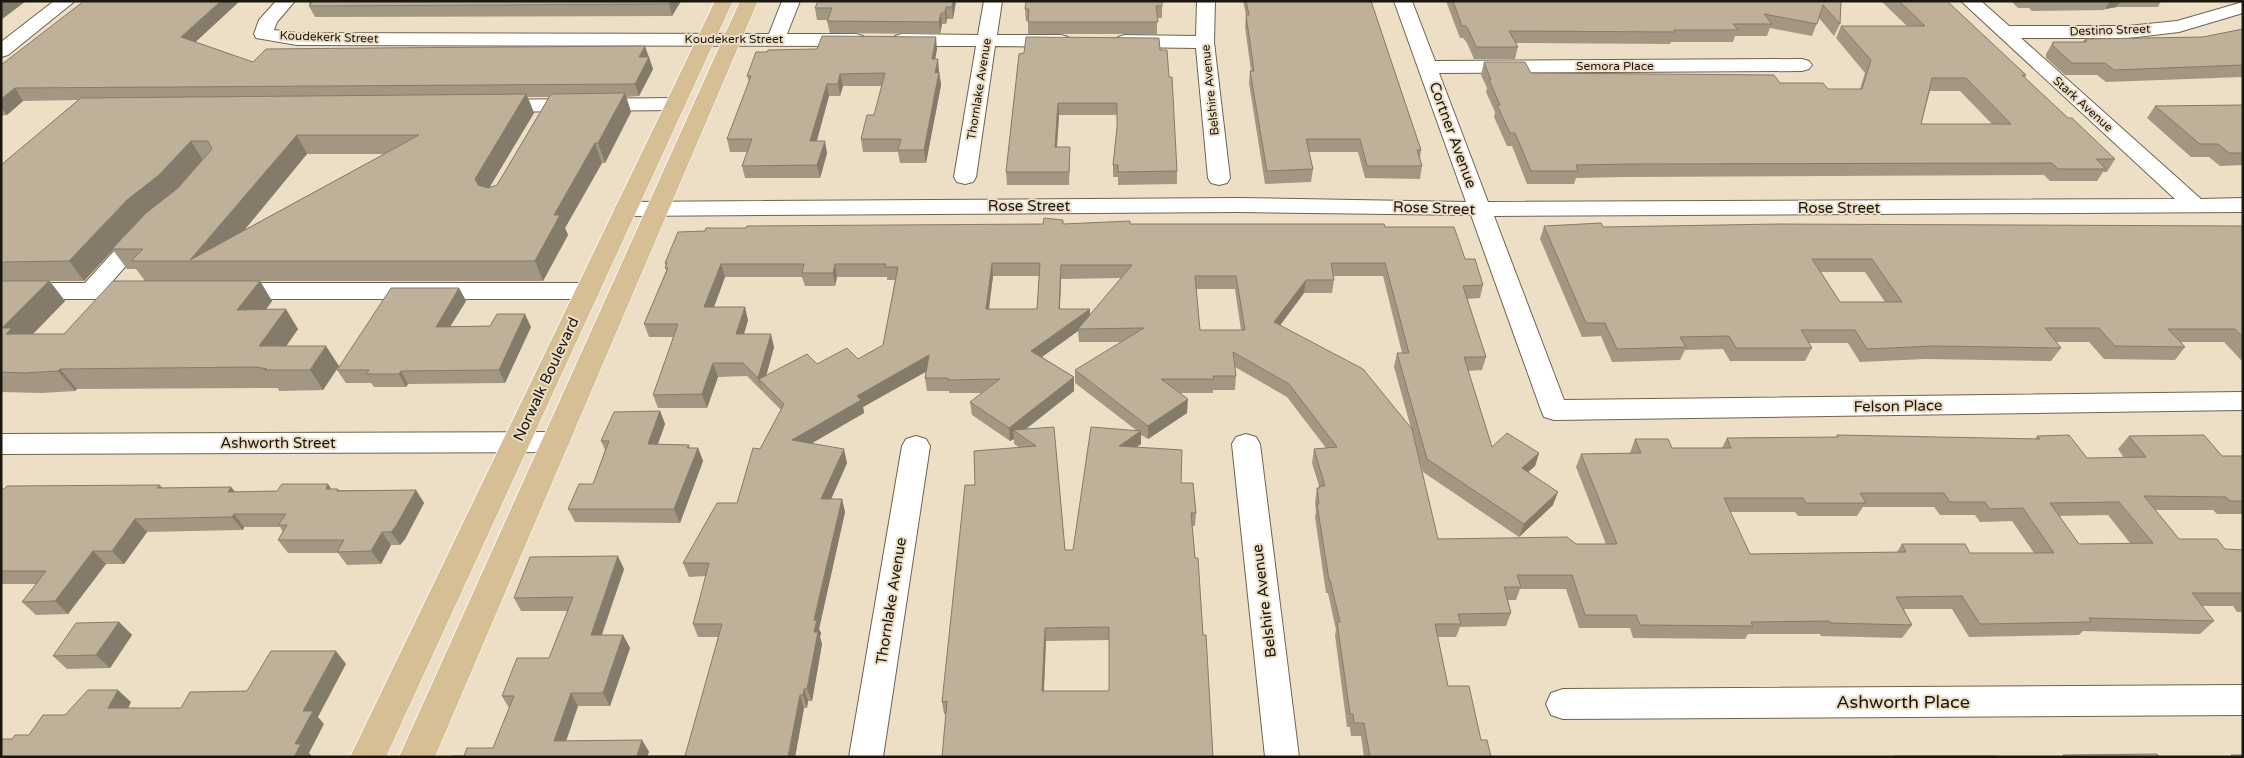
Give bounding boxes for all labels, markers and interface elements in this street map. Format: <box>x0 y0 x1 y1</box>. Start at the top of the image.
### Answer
street label: Destino Street <box>2069 22 2151 38</box>
street label: Koudekerk Street <box>279 28 379 46</box>
street label: Koudekerk Street <box>685 32 784 46</box>
street label: Thornlake Avenue <box>964 37 994 141</box>
street label: Belshire Avenue <box>1198 44 1222 136</box>
street label: Semora Place <box>1576 59 1654 73</box>
street label: Stark Avenue <box>2050 73 2116 135</box>
street label: Cortner Avenue <box>1425 79 1481 191</box>
street label: Rose Street <box>988 197 1070 215</box>
street label: Rose Street <box>1393 198 1476 218</box>
street label: Rose Street <box>1798 199 1880 217</box>
street label: Norwalk Boulevard <box>509 314 583 444</box>
street label: Felson Place <box>1854 396 1942 416</box>
street label: Ashworth Street <box>220 434 336 452</box>
street label: Thornlake Avenue <box>872 536 910 666</box>
street label: Belshire Avenue <box>1248 543 1280 659</box>
street label: Ashworth Place <box>1836 691 1970 713</box>

